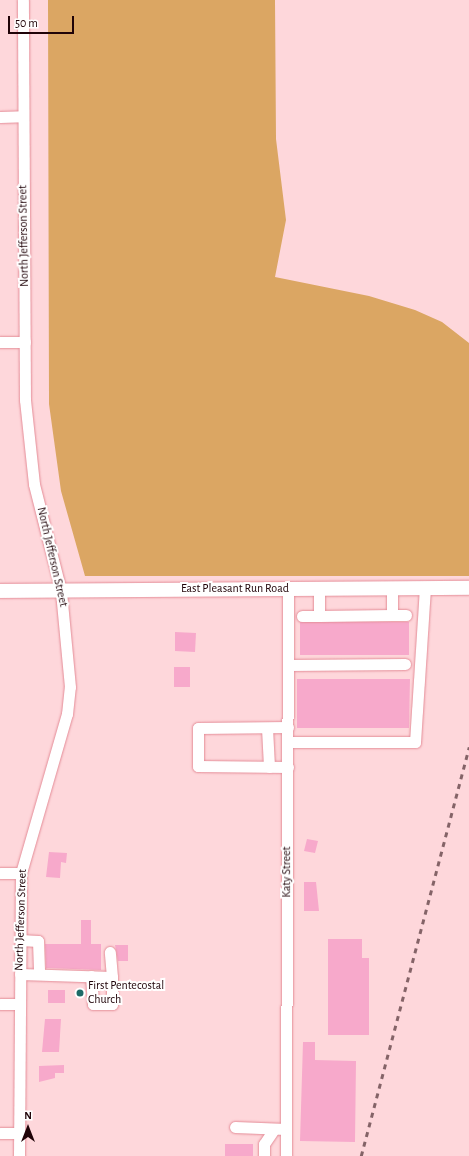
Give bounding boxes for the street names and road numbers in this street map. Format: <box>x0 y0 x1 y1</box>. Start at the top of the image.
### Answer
street label: North Jefferson Street <box>16 185 32 287</box>
street label: North Jefferson Street <box>34 506 70 608</box>
street label: East Pleasant Run Road <box>181 582 289 596</box>
street label: Katy Street <box>280 846 294 898</box>
street label: North Jefferson Street <box>12 869 30 971</box>

